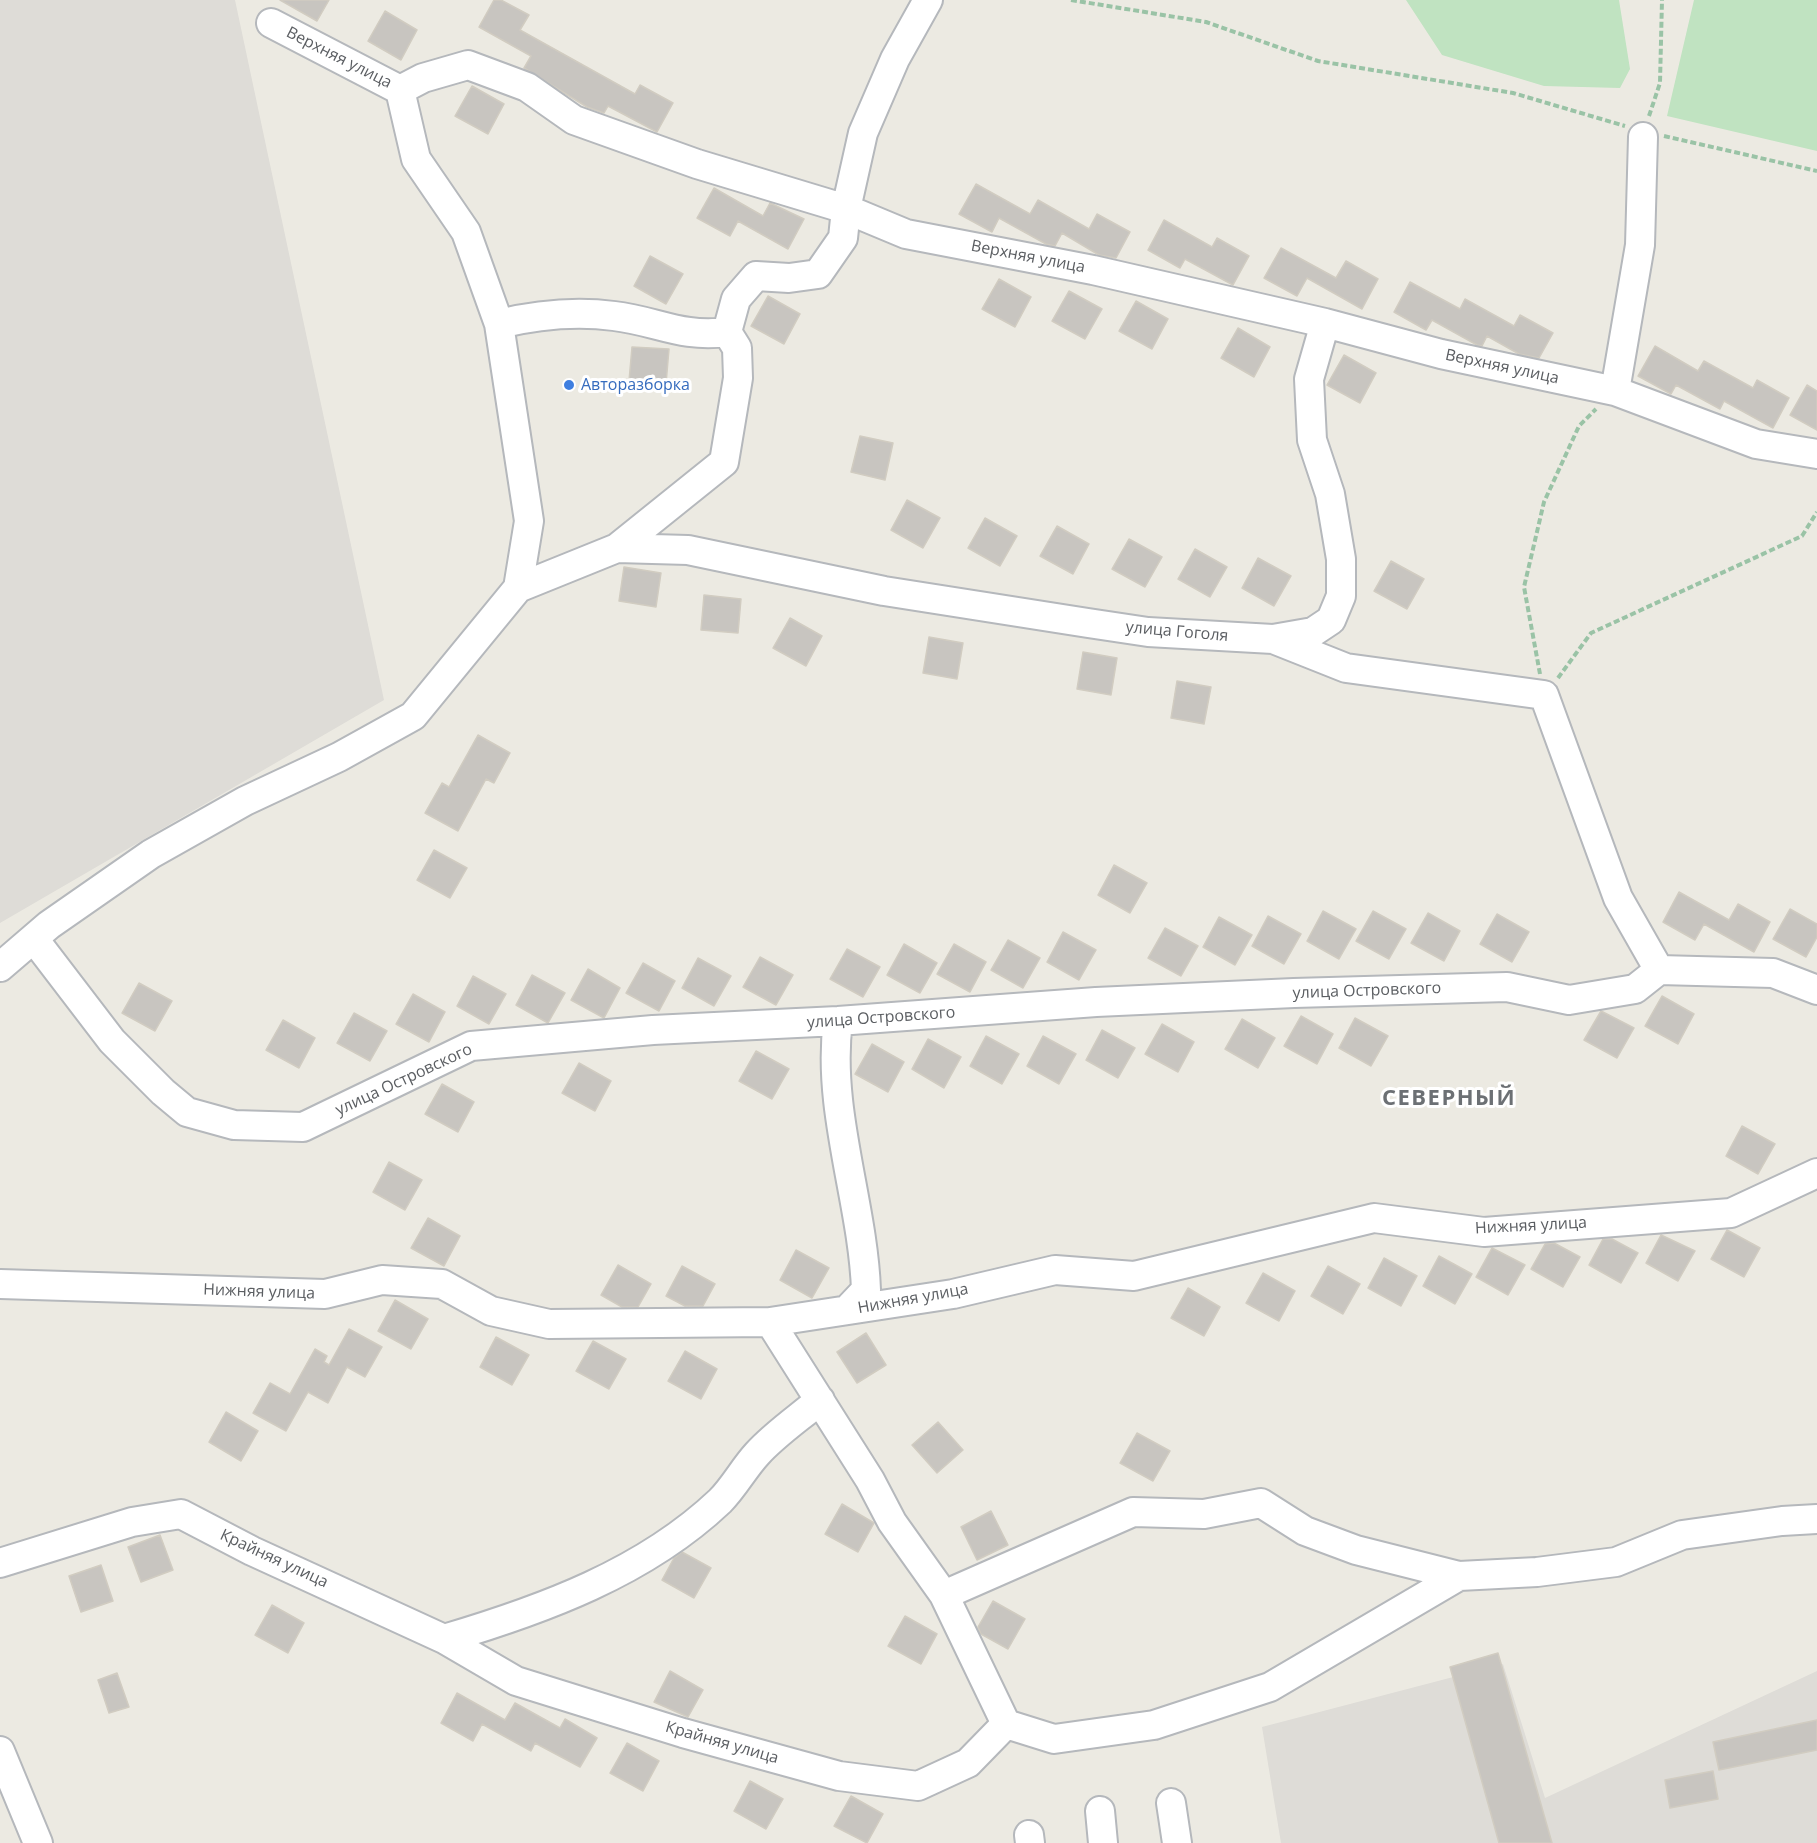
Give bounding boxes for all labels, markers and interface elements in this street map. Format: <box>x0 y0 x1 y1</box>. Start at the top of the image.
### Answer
street label: Верхняя улица <box>283 23 395 93</box>
street label: Верхняя улица <box>969 237 1087 277</box>
street label: Верхняя улица <box>1443 346 1561 388</box>
place label: Авторазборка <box>581 375 690 395</box>
marker: Авторазборка <box>562 378 576 392</box>
street label: улица Гоголя <box>1125 618 1229 646</box>
street label: улица Островского <box>1292 979 1442 1003</box>
street label: улица Островского <box>806 1003 956 1033</box>
street label: улица Островского <box>333 1040 475 1120</box>
district label: СЕВЕРНЫЙ <box>1382 1086 1516 1112</box>
street label: Нижняя улица <box>1475 1213 1587 1239</box>
street label: Нижняя улица <box>203 1280 315 1304</box>
street label: Нижняя улица <box>856 1280 970 1318</box>
street label: Крайняя улица <box>217 1526 331 1592</box>
street label: Крайняя улица <box>663 1718 781 1768</box>

